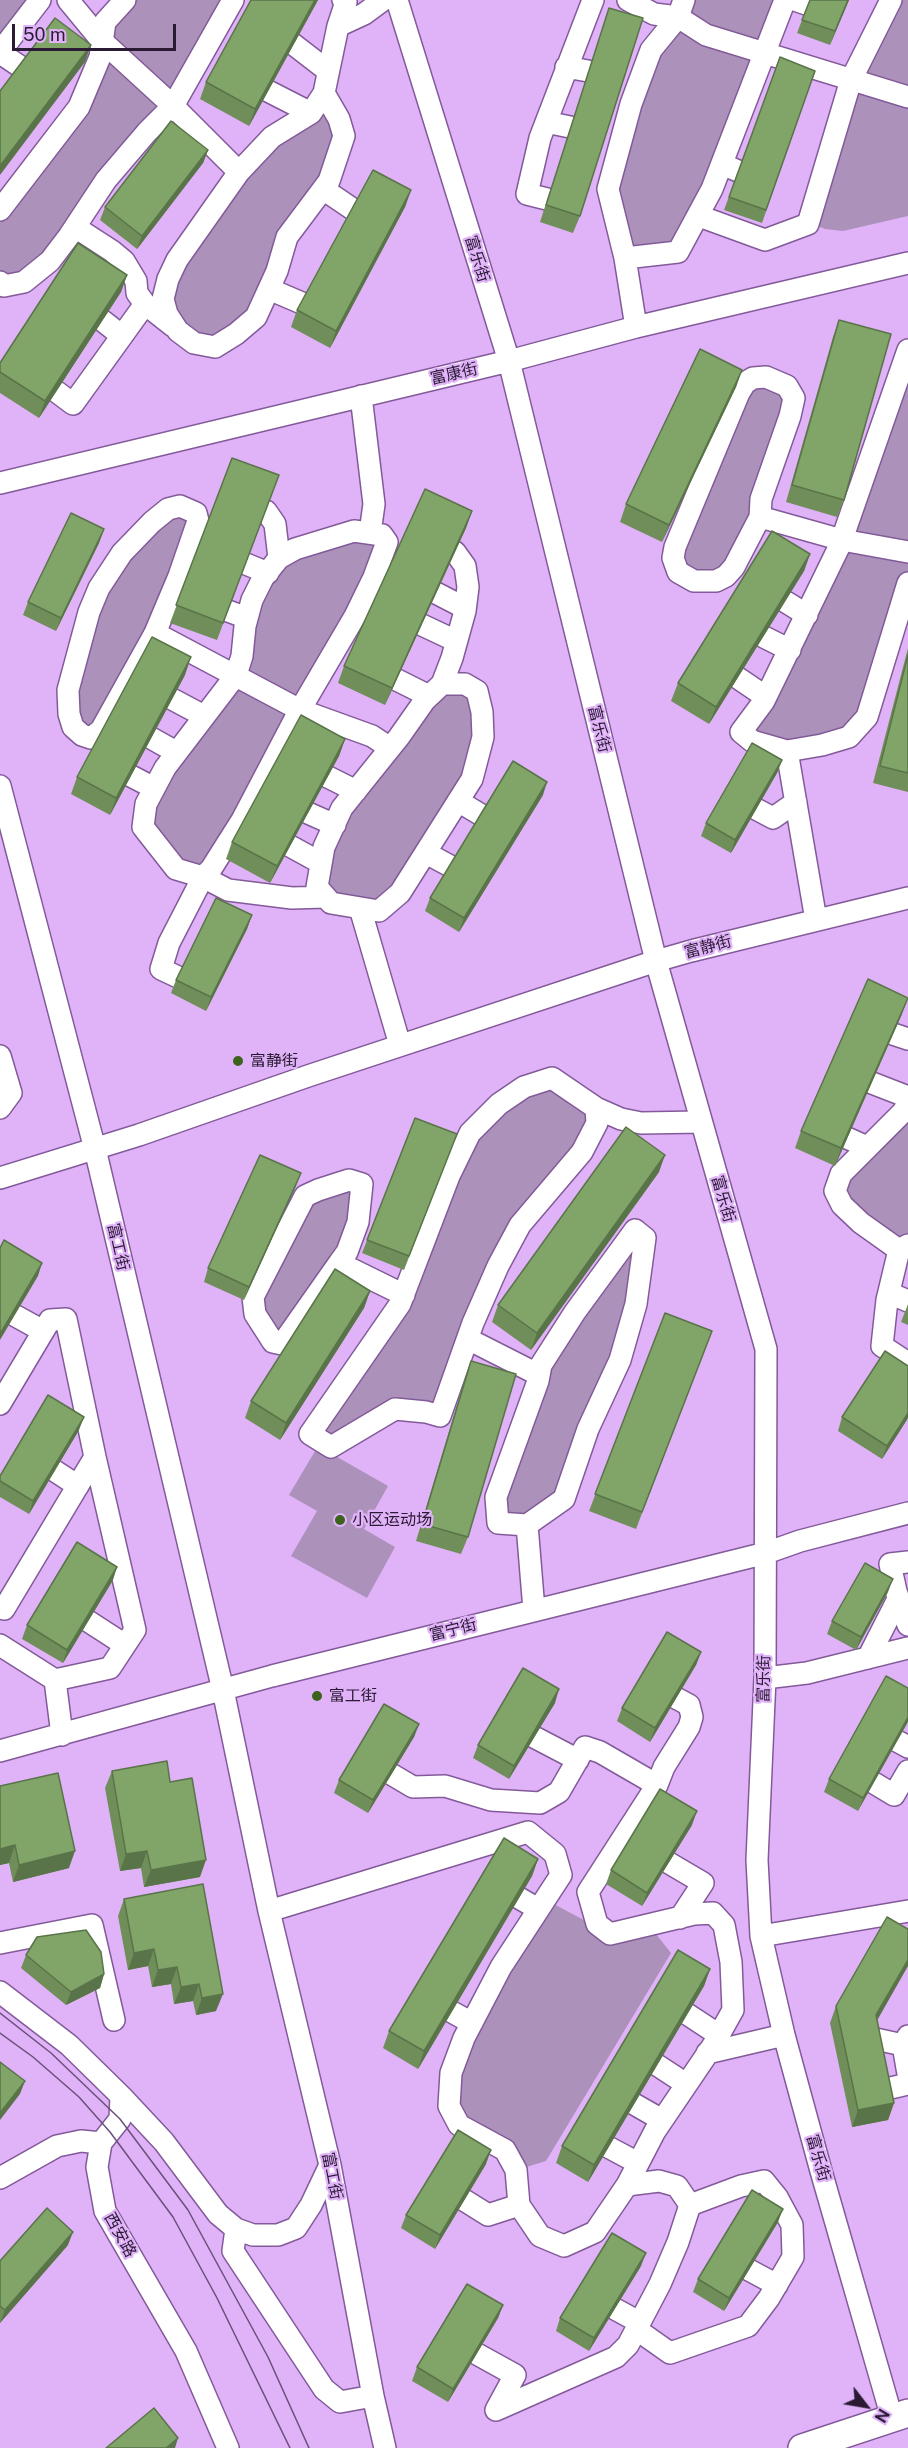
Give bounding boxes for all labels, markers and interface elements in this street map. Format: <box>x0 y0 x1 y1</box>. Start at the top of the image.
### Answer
scale bar <box>15 12 178 50</box>
text: 50 m <box>23 24 66 45</box>
street label: 富乐街 <box>461 233 493 285</box>
street label: 富康街 <box>428 359 480 389</box>
street label: 富乐街 <box>584 703 614 755</box>
street label: 富静街 <box>682 932 734 962</box>
place label: 富静街 <box>250 1051 298 1071</box>
marker: 富静街 <box>231 1054 245 1068</box>
street label: 富乐街 <box>707 1173 739 1225</box>
street label: 富工街 <box>103 1221 133 1273</box>
place label: 小区运动场 <box>352 1510 432 1530</box>
marker: 小区运动场 <box>333 1513 347 1527</box>
street label: 富宁街 <box>427 1615 479 1645</box>
street label: 富乐街 <box>754 1655 774 1703</box>
place label: 富工街 <box>329 1686 377 1706</box>
marker: 富工街 <box>310 1689 324 1703</box>
street label: 富乐街 <box>802 2132 834 2184</box>
street label: 富工街 <box>318 2151 346 2201</box>
street label: 西安路 <box>100 2209 140 2261</box>
north arrow <box>836 2376 896 2436</box>
text: N <box>870 2405 893 2426</box>

